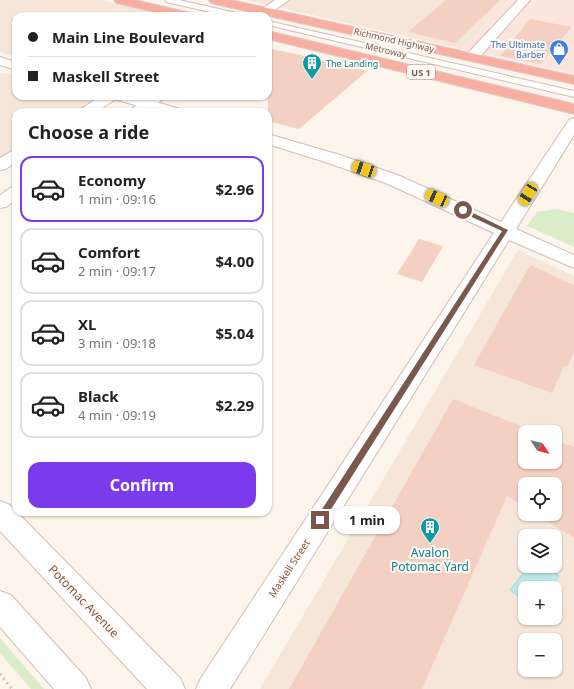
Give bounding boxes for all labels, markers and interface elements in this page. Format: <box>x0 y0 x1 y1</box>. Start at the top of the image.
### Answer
street label: Richmond Highway <box>353 24 436 56</box>
text: Main Line Boulevard <box>52 27 204 47</box>
place label: The Ultimate Barber <box>491 38 545 61</box>
shop icon: The Ultimate Barber <box>548 38 570 66</box>
street label: Metroway <box>364 39 408 61</box>
building icon: The Landing <box>301 52 323 80</box>
place label: The Landing <box>326 57 378 70</box>
road number: US 1 <box>407 65 435 79</box>
text: Maskell Street <box>52 66 159 86</box>
text: Choose a ride <box>28 120 149 144</box>
car <box>351 159 377 179</box>
text: Economy <box>78 170 146 190</box>
icon: car <box>30 171 66 207</box>
text: $2.96 <box>215 179 254 199</box>
car <box>517 181 539 207</box>
car <box>424 188 450 208</box>
text: 1 min · 09:16 <box>78 190 156 208</box>
route start <box>454 201 472 219</box>
text: Comfort <box>78 242 140 262</box>
icon: car <box>30 243 66 279</box>
text: $4.00 <box>215 251 254 271</box>
text: 2 min · 09:17 <box>78 262 156 280</box>
text: XL <box>78 314 96 334</box>
icon: car <box>30 315 66 351</box>
text: $5.04 <box>215 323 254 343</box>
text: 3 min · 09:18 <box>78 334 156 352</box>
text: Black <box>78 386 118 406</box>
icon: car <box>30 387 66 423</box>
text: $2.29 <box>215 395 254 415</box>
text: 4 min · 09:19 <box>78 406 156 424</box>
north arrow <box>518 425 562 469</box>
map controls <box>518 425 562 677</box>
button: Confirm <box>28 462 256 508</box>
button: locate <box>518 477 562 521</box>
callout: 1 min <box>334 506 400 534</box>
route end <box>311 511 329 529</box>
text: 1 min <box>349 511 385 529</box>
building icon: Avalon Potomac Yard <box>419 516 441 544</box>
button: layers <box>518 529 562 573</box>
street label: Maskell Street <box>265 536 313 600</box>
place label: Avalon Potomac Yard <box>391 544 469 575</box>
street label: Potomac Avenue <box>45 561 123 641</box>
button: + <box>518 581 562 625</box>
button: − <box>518 633 562 677</box>

